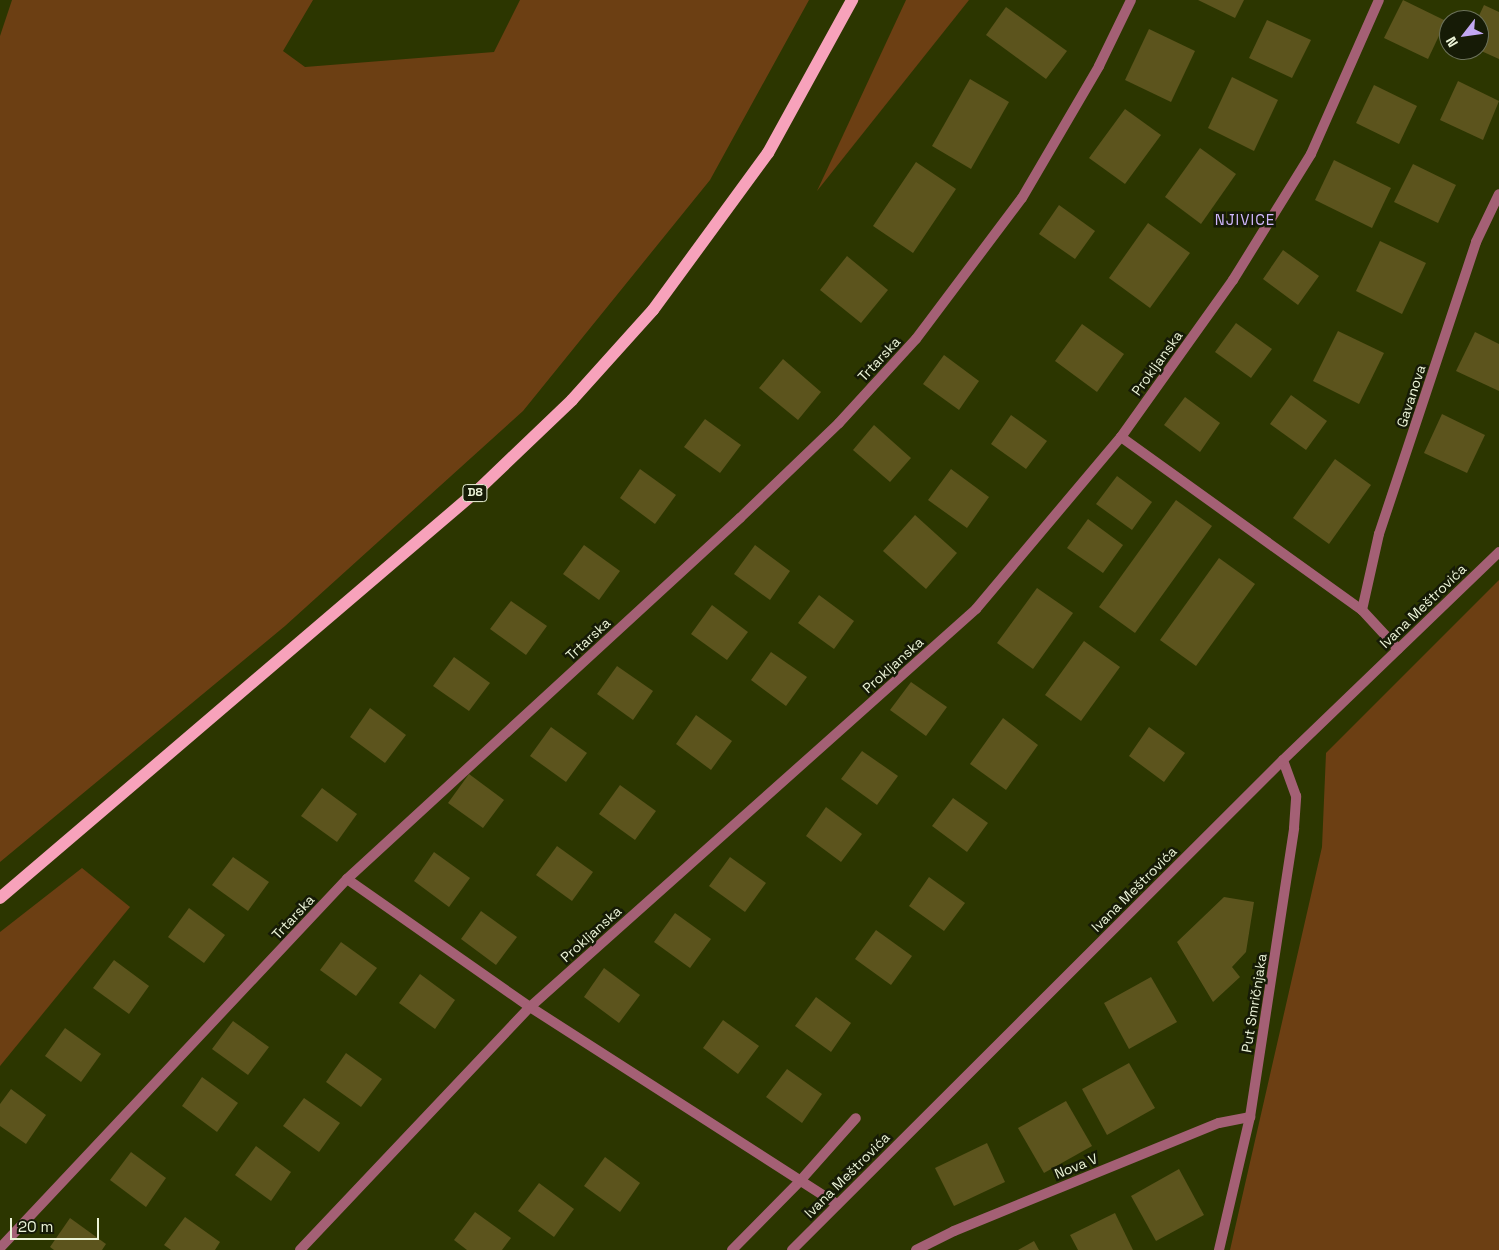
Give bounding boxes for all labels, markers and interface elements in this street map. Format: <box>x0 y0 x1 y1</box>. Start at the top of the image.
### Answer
north arrow <box>1439 10 1489 60</box>
text: N <box>1442 33 1462 51</box>
district label: NJIVICE <box>1214 211 1276 229</box>
street label: Prokljanska <box>1128 327 1186 399</box>
street label: Trtarska <box>854 333 904 385</box>
street label: Gavanova <box>1393 363 1429 429</box>
road number: D8 <box>461 483 489 502</box>
street label: Ivana Meštrovića <box>1376 560 1470 652</box>
street label: Trtarska <box>562 614 614 664</box>
street label: Prokljanska <box>859 633 927 697</box>
street label: Ivana Meštrovića <box>1088 843 1180 935</box>
street label: Trtarska <box>268 891 318 943</box>
street label: Prokljanska <box>557 902 625 966</box>
street label: Put Smričnjaka <box>1238 952 1270 1054</box>
street label: Ivana Meštrovića <box>801 1129 893 1221</box>
street label: Nova V <box>1052 1150 1100 1182</box>
scale bar <box>12 1208 101 1240</box>
text: 20 m <box>18 1217 53 1236</box>

